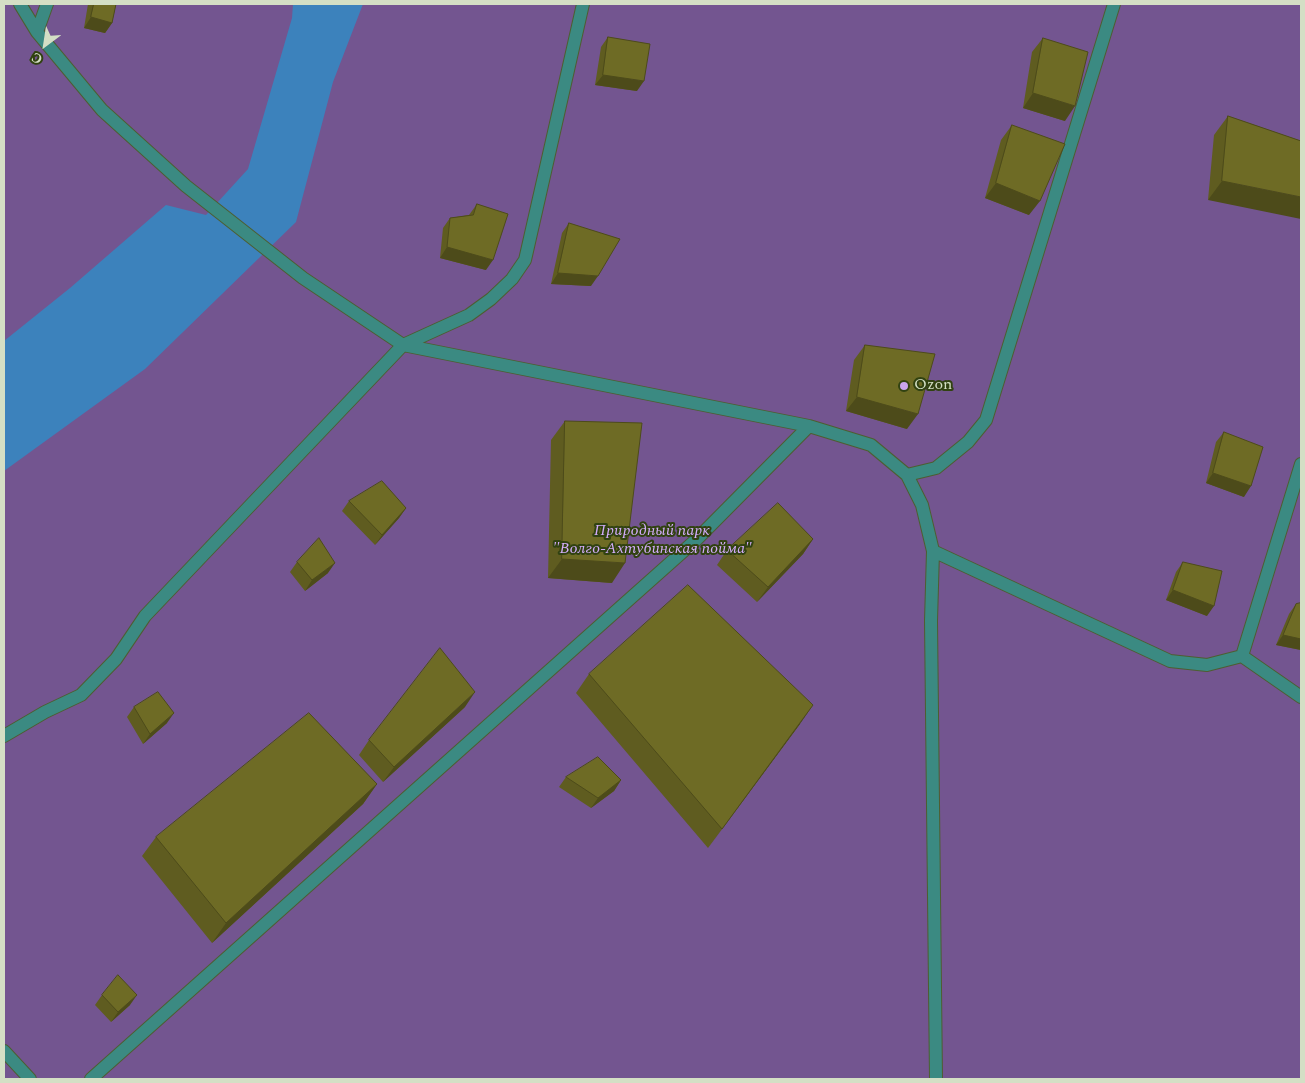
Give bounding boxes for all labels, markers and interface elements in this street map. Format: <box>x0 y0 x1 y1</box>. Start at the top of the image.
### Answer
north arrow <box>20 20 70 70</box>
text: С <box>27 47 47 70</box>
place label: Ozon <box>914 376 952 396</box>
marker: Ozon <box>898 380 910 392</box>
park label: Природный парк "Волго-Ахтубинская пойма" <box>552 522 752 560</box>

